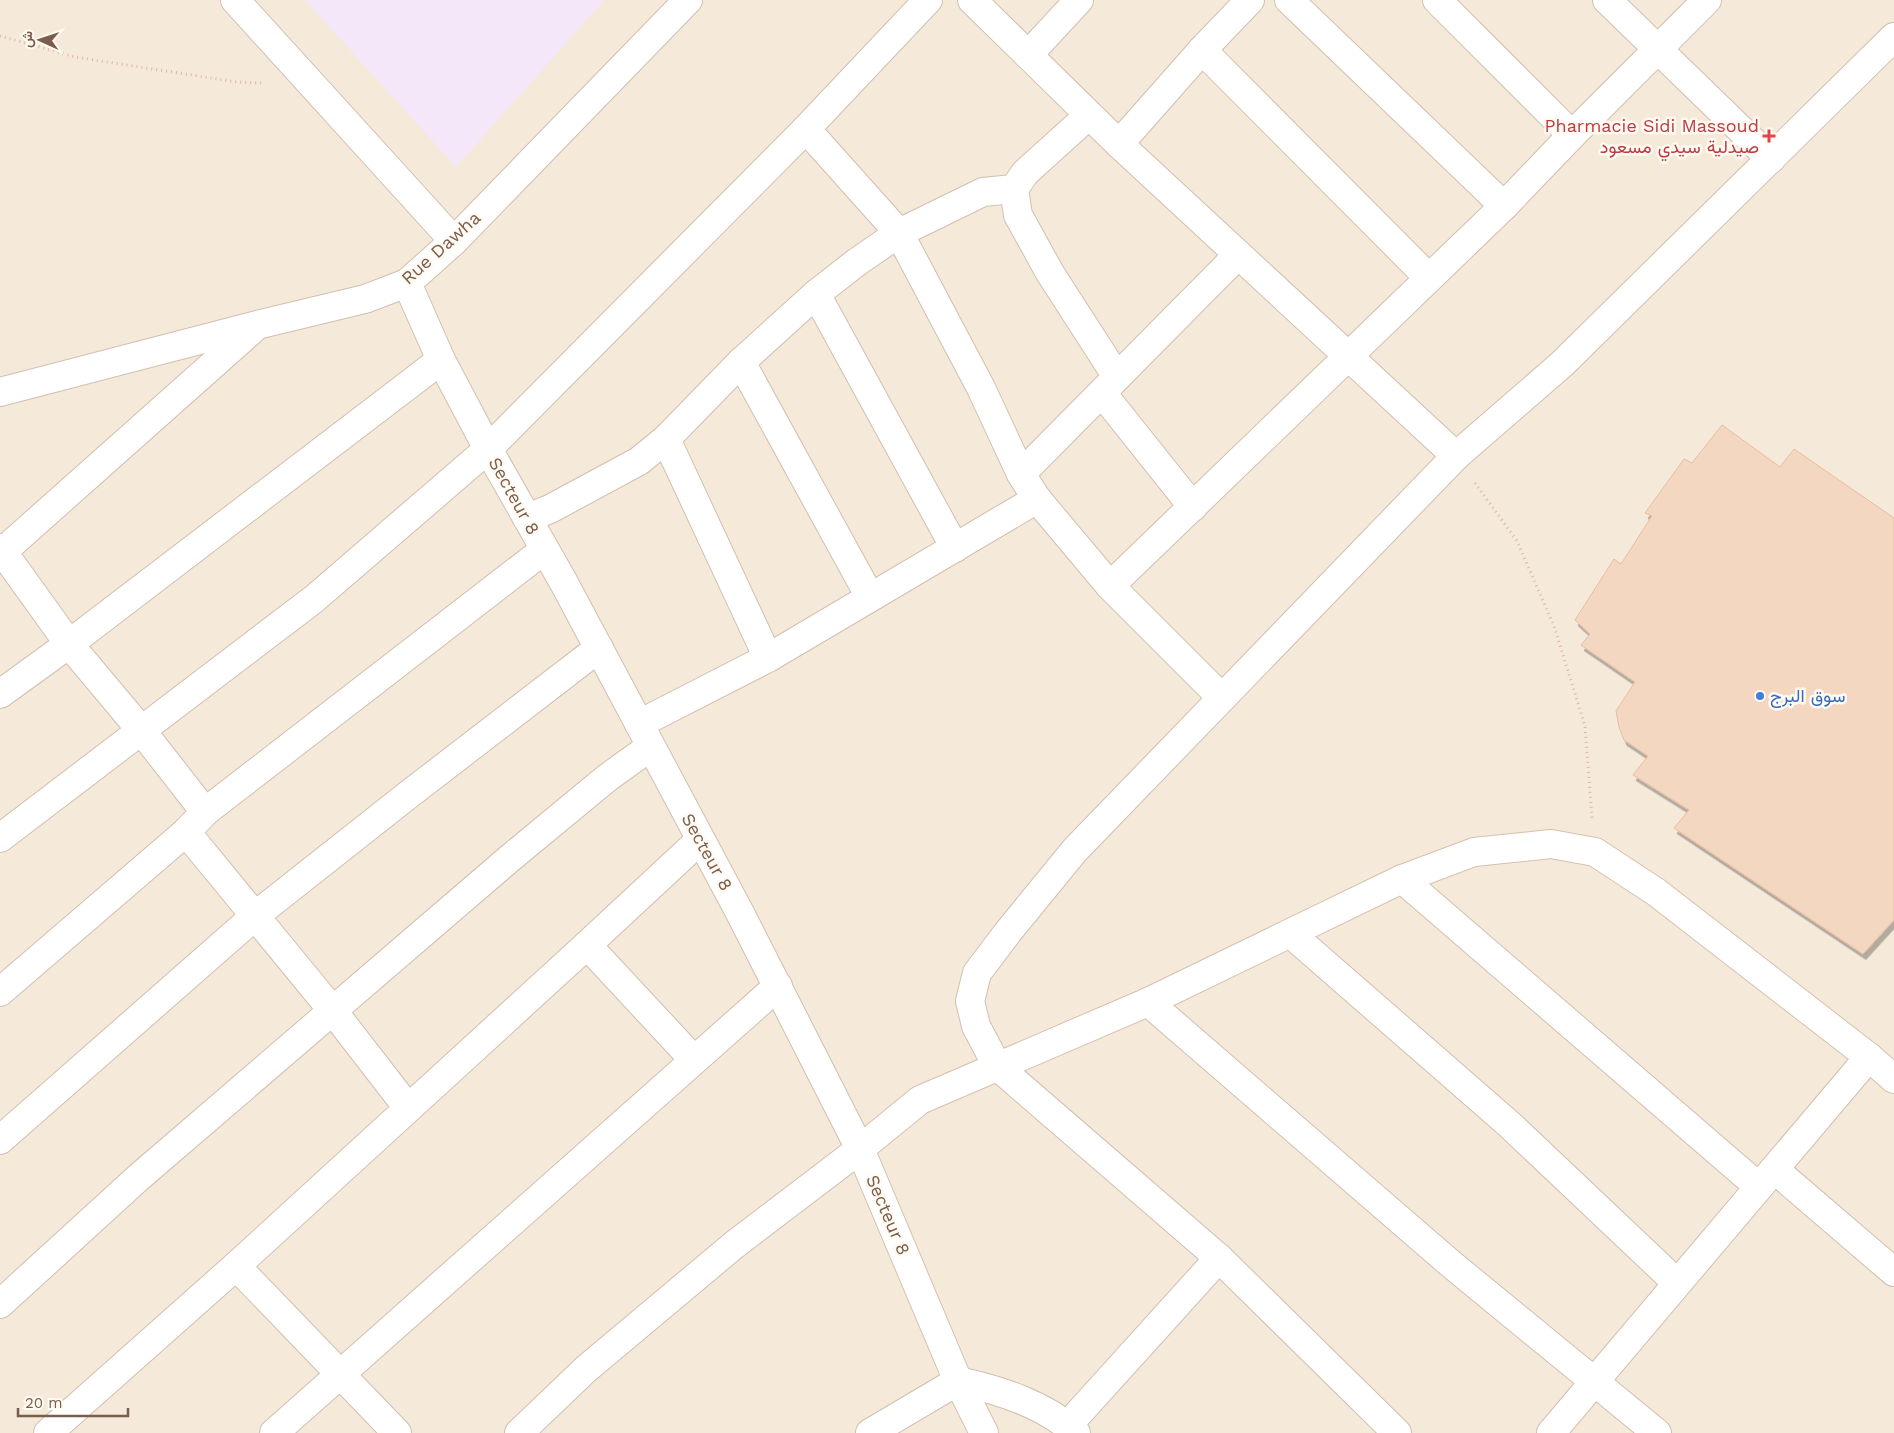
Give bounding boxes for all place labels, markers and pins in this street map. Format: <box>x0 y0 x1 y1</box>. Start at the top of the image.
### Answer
place label: Pharmacie Sidi Massoud صيدلية سيدي مسعود <box>1545 115 1759 162</box>
marker: Pharmacie Sidi Massoud صيدلية سيدي مسعود <box>1763 130 1775 142</box>
place label: سوق البرج <box>1770 685 1845 708</box>
marker: سوق البرج <box>1754 690 1766 702</box>

